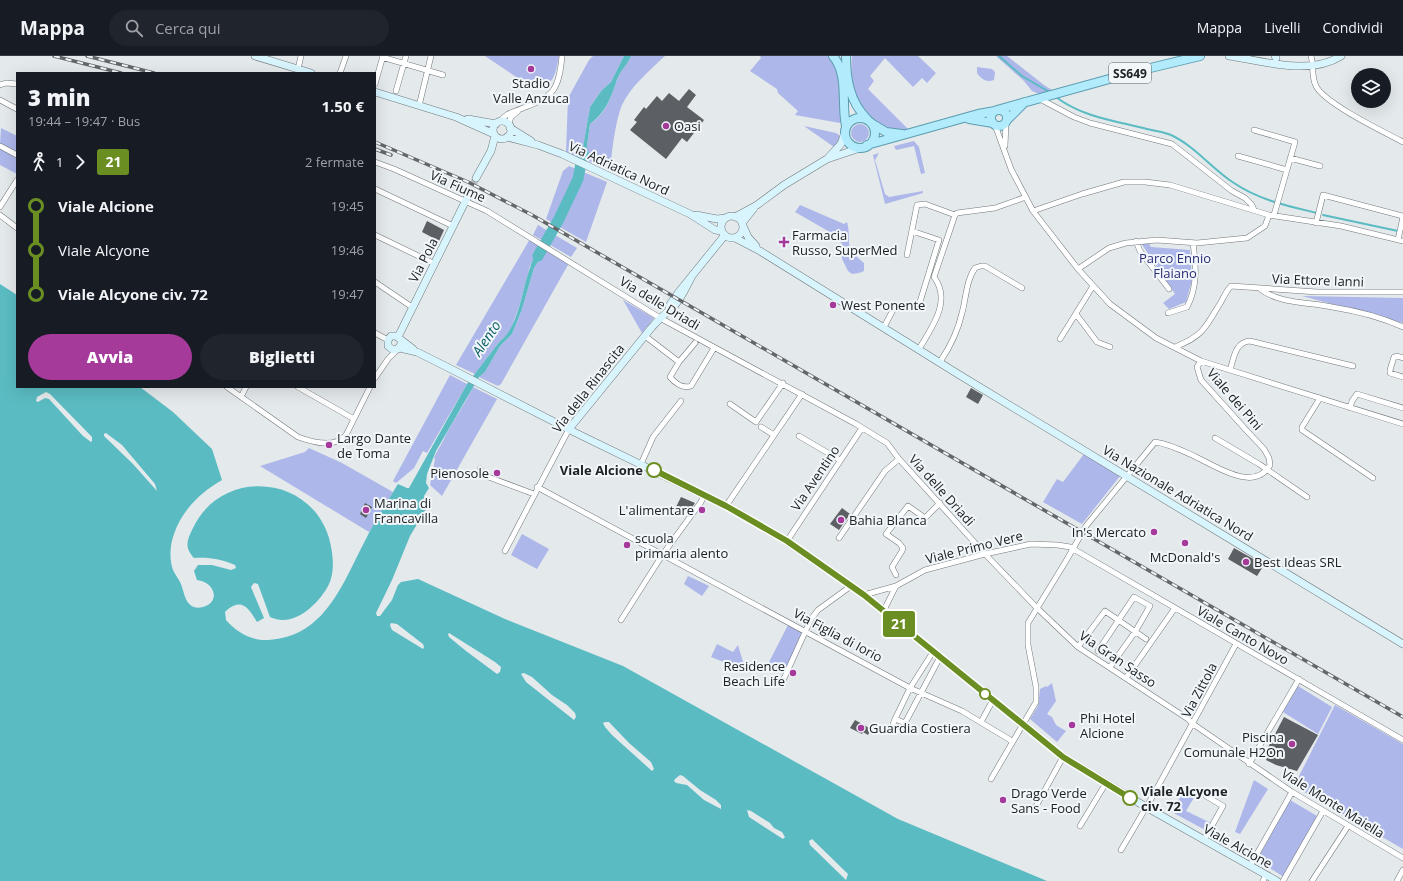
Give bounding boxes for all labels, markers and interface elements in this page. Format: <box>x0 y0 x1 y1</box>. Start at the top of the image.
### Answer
search box <box>109 10 389 46</box>
text: Mappa <box>20 15 85 41</box>
icon: search <box>123 17 145 39</box>
text: Cerca qui <box>155 18 221 38</box>
text: Mappa <box>1197 18 1242 37</box>
text: Livelli <box>1264 18 1300 37</box>
text: Condividi <box>1322 18 1383 37</box>
road number: SS649 <box>1109 63 1151 83</box>
marker: Stadio Valle Anzuca <box>526 64 536 74</box>
map controls <box>1351 68 1391 108</box>
button: layers <box>1351 68 1391 108</box>
place label: Stadio Valle Anzuca <box>493 74 569 107</box>
text: 3 min <box>28 82 91 112</box>
text: 1.50 € <box>322 96 364 116</box>
text: 19:44 – 19:47 · Bus <box>28 112 140 130</box>
place label: Oasi <box>674 117 701 135</box>
marker: Oasi <box>661 121 671 131</box>
street label: Via Adriatica Nord <box>566 137 672 199</box>
icon: walk <box>28 151 50 173</box>
icon: forward <box>69 151 91 173</box>
text: 21 <box>105 152 121 171</box>
text: 1 <box>56 153 63 171</box>
text: 2 fermate <box>305 153 364 171</box>
street label: Via Fiume <box>427 166 489 206</box>
text: Viale Alcione <box>58 196 154 216</box>
text: 19:45 <box>331 197 364 215</box>
place label: Farmacia Russo, SuperMed <box>792 226 898 259</box>
street label: Via Pola <box>404 235 442 285</box>
marker: Farmacia Russo, SuperMed <box>779 237 789 247</box>
text: Viale Alcyone <box>58 240 150 260</box>
text: 19:46 <box>331 241 364 259</box>
park label: Parco Ennio Flaiano <box>1139 249 1211 282</box>
street label: Via Ettore Ianni <box>1272 269 1364 291</box>
street label: Via delle Driadi <box>617 272 703 334</box>
text: Viale Alcyone civ. 72 <box>58 284 208 304</box>
text: 19:47 <box>331 285 364 303</box>
place label: West Ponente <box>841 296 925 314</box>
marker: West Ponente <box>828 300 838 310</box>
water label: Alento <box>467 316 505 360</box>
button: Avvia <box>28 334 192 380</box>
button: Biglietti <box>200 334 364 380</box>
street label: Via della Rinascita <box>548 340 628 436</box>
street label: Viale dei Pini <box>1203 364 1267 434</box>
place label: Largo Dante de Toma <box>337 429 411 462</box>
marker: Largo Dante de Toma <box>324 440 334 450</box>
street label: Via Nazionale Adriatica Nord <box>1099 441 1257 545</box>
street label: Via Aventino <box>786 442 844 514</box>
street label: Via delle Driadi <box>905 450 979 530</box>
place label: Viale Alcione <box>560 461 643 479</box>
marker: Viale Alcione <box>646 462 662 478</box>
place label: Pienosole <box>430 464 489 482</box>
marker: Pienosole <box>492 468 502 478</box>
place label: Marina di Francavilla <box>374 494 438 527</box>
place label: L'alimentare <box>619 501 694 519</box>
marker: Marina di Francavilla <box>361 505 371 515</box>
marker: L'alimentare <box>697 505 707 515</box>
place label: Bahia Blanca <box>849 511 927 529</box>
marker: Bahia Blanca <box>836 515 846 525</box>
place label: In's Mercato <box>1072 523 1146 541</box>
street label: Viale Primo Vere <box>924 526 1024 568</box>
marker: In's Mercato <box>1149 527 1159 537</box>
place label: scuola primaria alento <box>635 529 728 562</box>
marker: McDonald's <box>1180 538 1190 548</box>
marker: scuola primaria alento <box>622 540 632 550</box>
place label: McDonald's <box>1150 548 1220 566</box>
place label: Best Ideas SRL <box>1254 553 1342 571</box>
marker: Best Ideas SRL <box>1241 557 1251 567</box>
street label: Viale Canto Novo <box>1194 601 1292 669</box>
street label: Via Figlia di Iorio <box>790 604 886 666</box>
line badge: 21 <box>881 611 917 637</box>
text: 21 <box>891 614 907 633</box>
street label: Via Gran Sasso <box>1076 627 1160 692</box>
place label: Residence Beach Life <box>723 657 785 690</box>
street label: Via Zittola <box>1177 659 1221 721</box>
marker: Residence Beach Life <box>788 668 798 678</box>
unlabelled marker <box>979 688 991 700</box>
place label: Phi Hotel Alcione <box>1080 709 1135 742</box>
place label: Guardia Costiera <box>869 719 971 737</box>
marker: Phi Hotel Alcione <box>1067 720 1077 730</box>
marker: Guardia Costiera <box>856 723 866 733</box>
place label: Piscina Comunale H2On <box>1184 728 1284 761</box>
marker: Piscina Comunale H2On <box>1287 739 1297 749</box>
street label: Viale Monte Maiella <box>1278 764 1388 842</box>
place label: Viale Alcyone civ. 72 <box>1141 782 1228 815</box>
place label: Drago Verde Sans - Food <box>1011 784 1087 817</box>
marker: Viale Alcyone civ. 72 <box>1122 790 1138 806</box>
marker: Drago Verde Sans - Food <box>998 795 1008 805</box>
street label: Viale Alcione <box>1200 820 1276 872</box>

